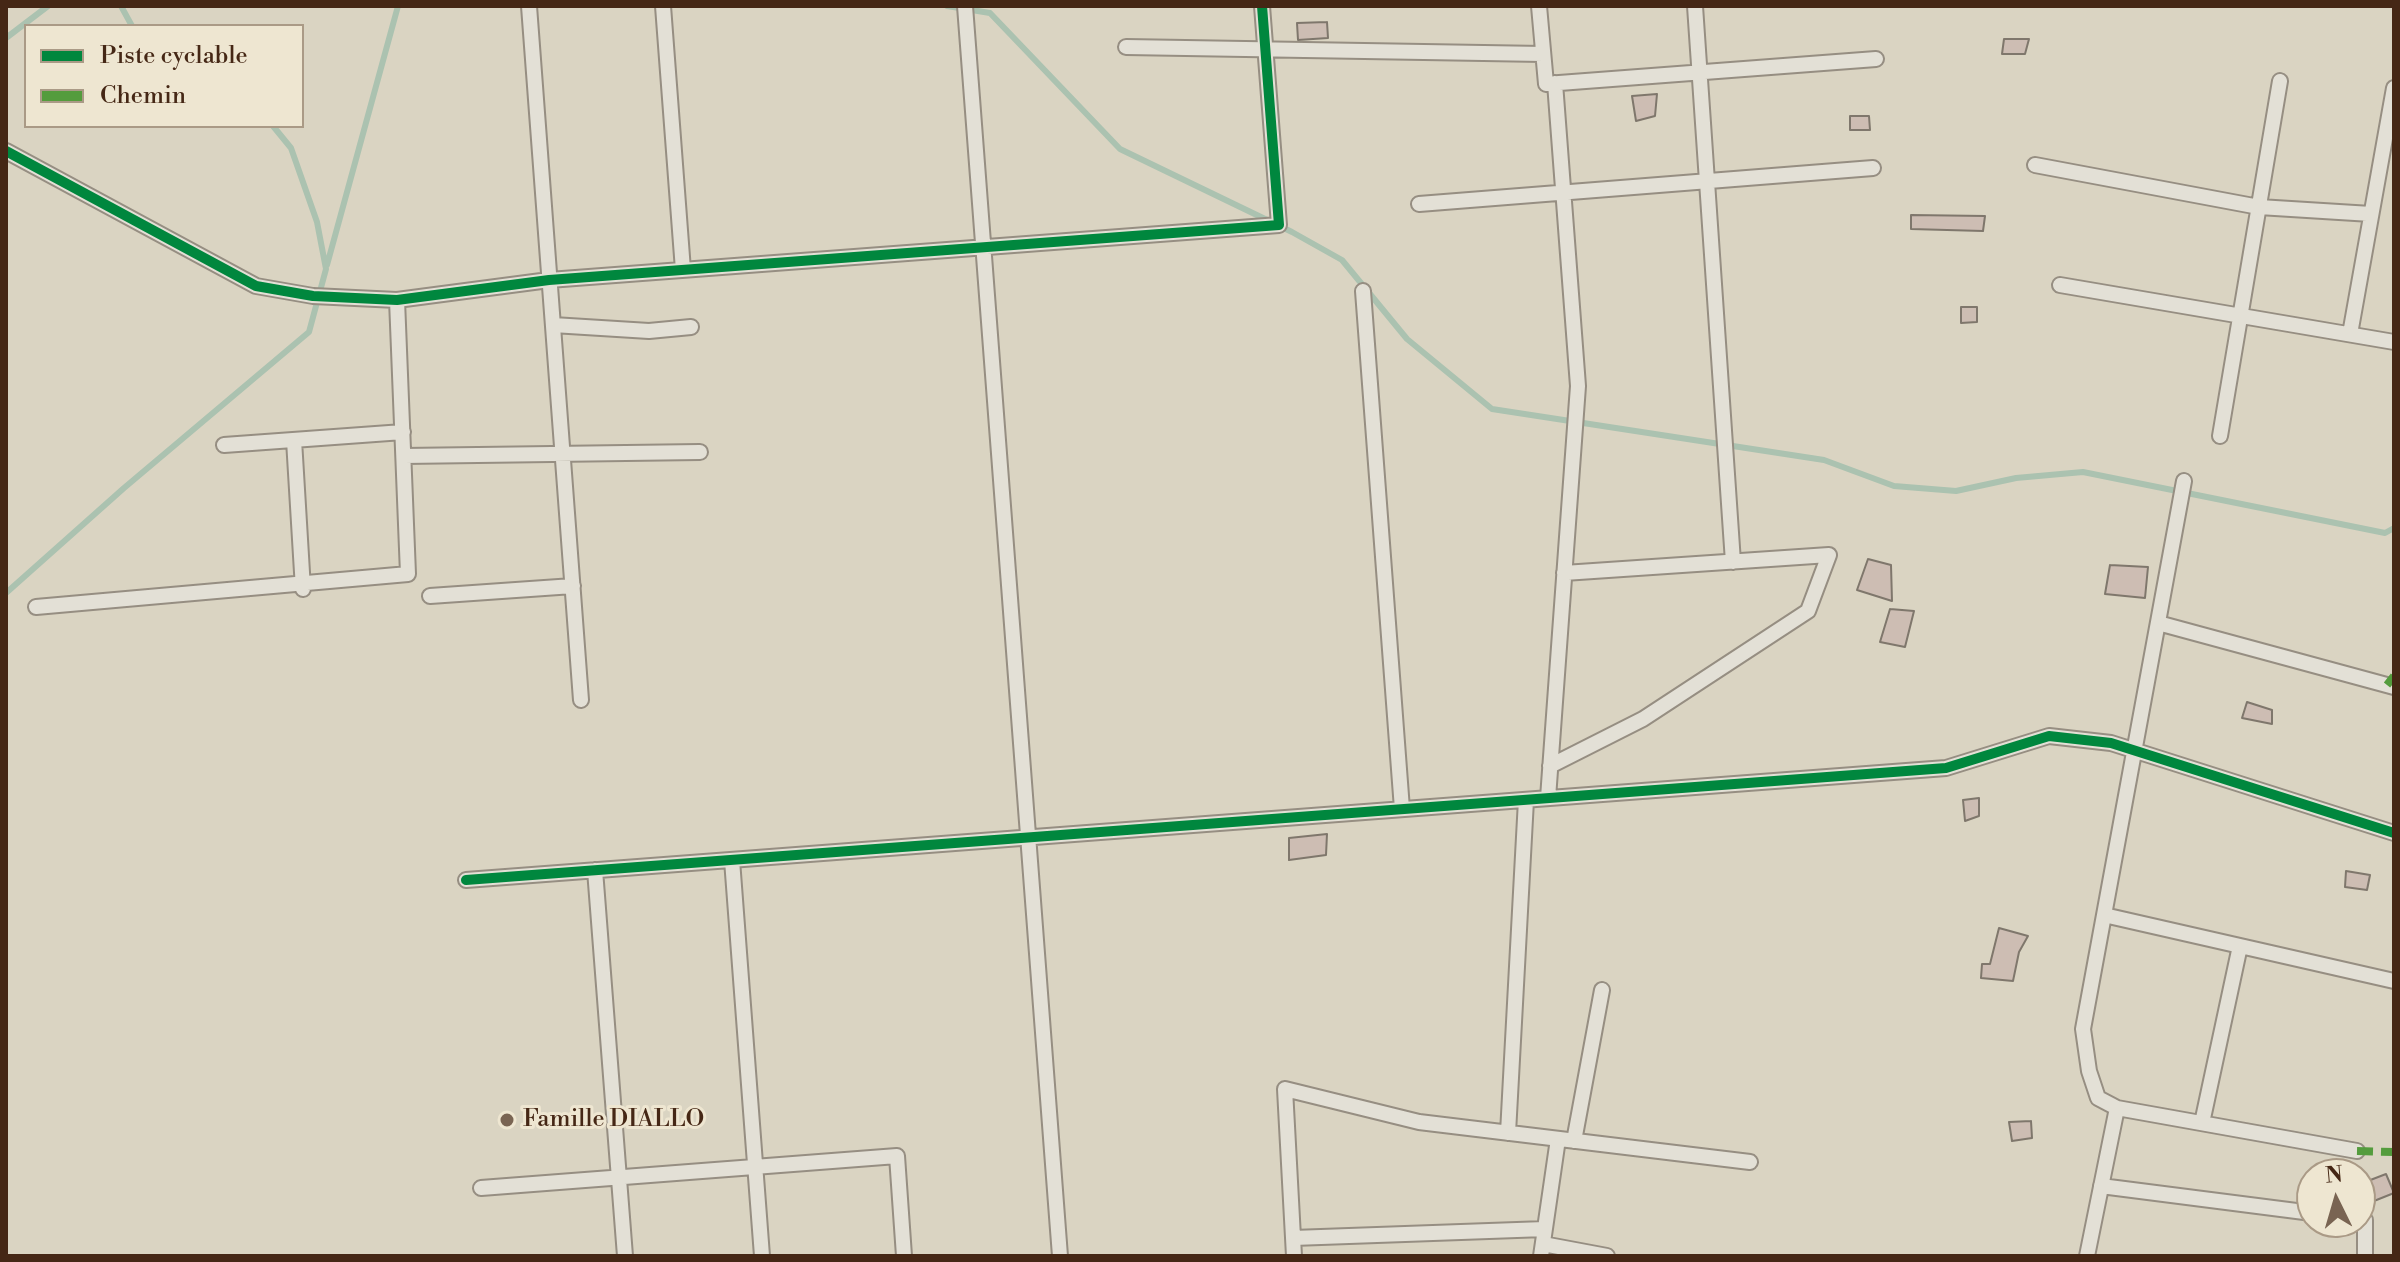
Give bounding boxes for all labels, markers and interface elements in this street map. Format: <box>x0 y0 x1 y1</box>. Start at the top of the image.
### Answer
legend <box>24 24 304 128</box>
text: Piste cyclable <box>100 41 248 71</box>
text: Chemin <box>100 81 186 111</box>
place label: Famille DIALLO <box>523 1106 704 1134</box>
marker: Famille DIALLO <box>498 1111 516 1129</box>
north arrow <box>2296 1158 2376 1238</box>
text: N <box>2324 1161 2344 1190</box>

